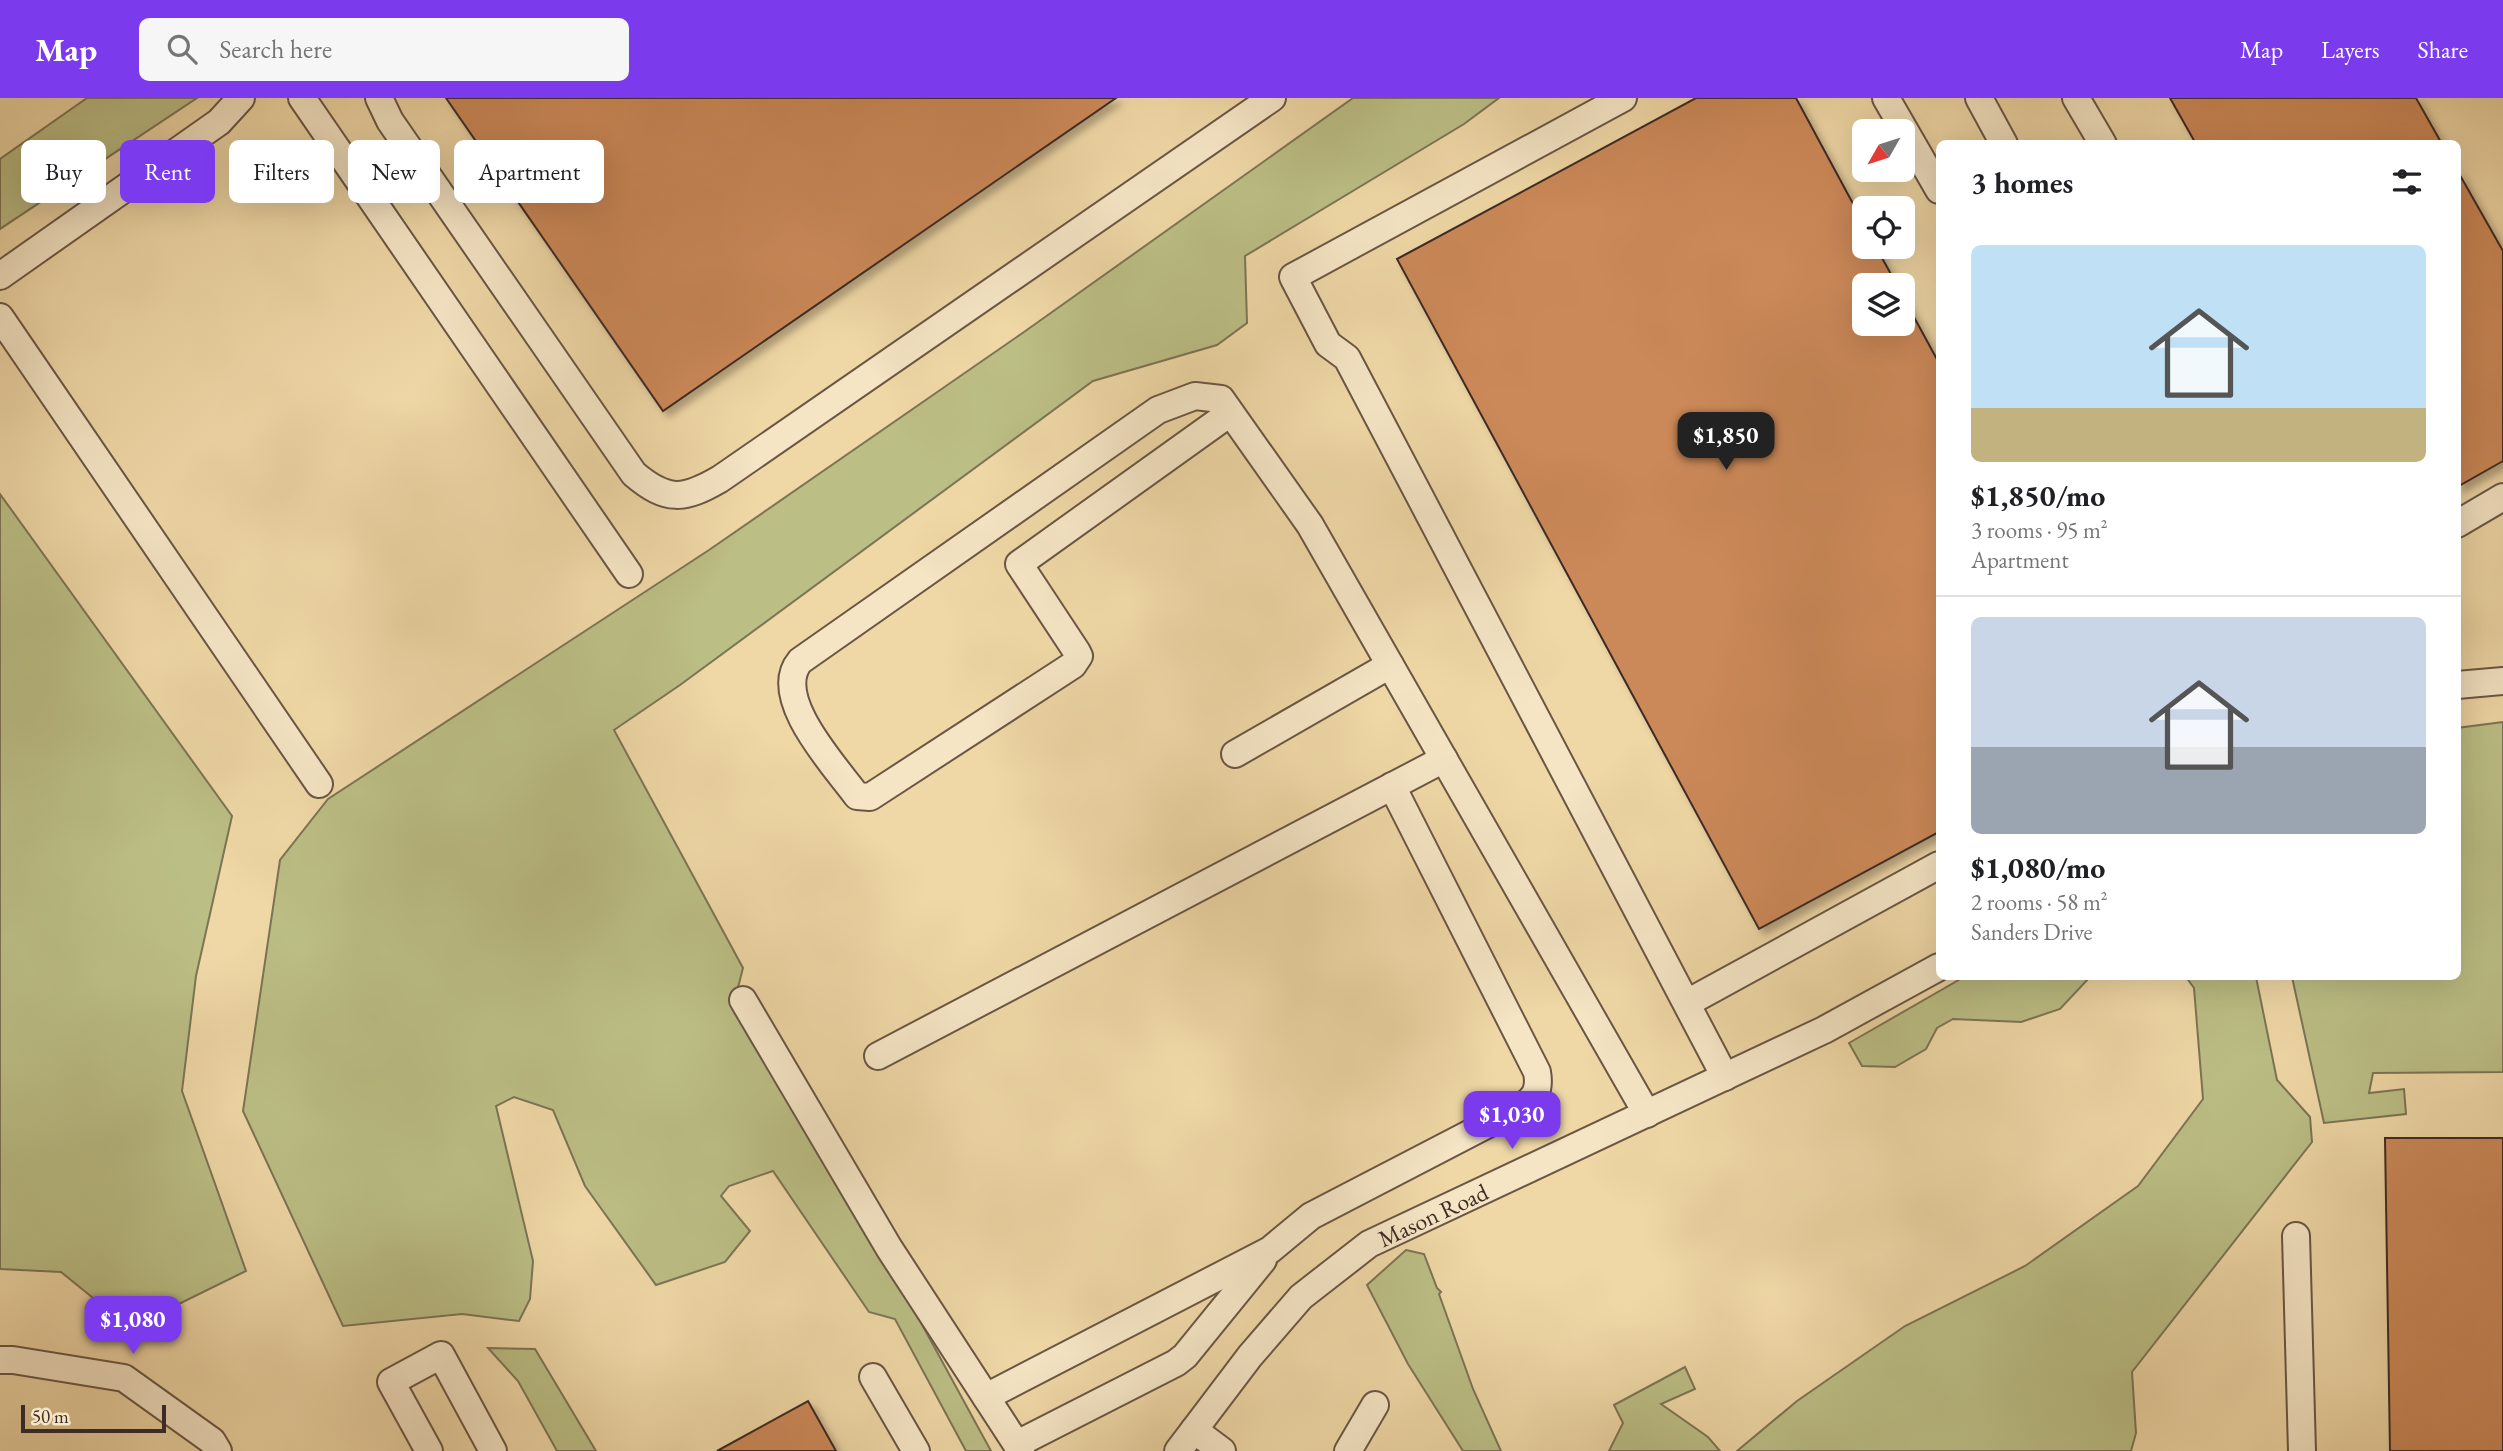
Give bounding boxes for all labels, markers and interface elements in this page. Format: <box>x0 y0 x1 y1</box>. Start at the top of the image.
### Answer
search box <box>139 18 629 81</box>
text: Map <box>35 28 97 71</box>
icon: search <box>163 30 201 68</box>
text: Search here <box>219 32 332 66</box>
text: Map <box>2240 34 2283 65</box>
text: Layers <box>2321 34 2380 65</box>
text: Share <box>2418 34 2468 65</box>
north arrow <box>1852 119 1914 182</box>
map controls <box>1852 119 1915 336</box>
chip: Buy <box>21 140 106 203</box>
chip: Rent <box>120 140 215 203</box>
chip: Filters <box>229 140 334 203</box>
chip: New <box>348 140 440 203</box>
chip: Apartment <box>454 140 604 203</box>
text: 3 homes <box>1971 163 2073 202</box>
icon: filters <box>2388 163 2426 201</box>
button: locate <box>1852 196 1915 259</box>
button: layers <box>1852 273 1915 336</box>
icon: home <box>2136 290 2262 416</box>
pin: $1,850 <box>1669 412 1783 472</box>
text: $1,850 <box>1694 420 1758 450</box>
text: $1,850/mo <box>1971 476 2105 515</box>
text: 3 rooms · 95 m² <box>1971 515 2108 545</box>
text: Apartment <box>1971 545 2069 575</box>
icon: home <box>2136 662 2262 788</box>
text: $1,080/mo <box>1971 848 2105 887</box>
text: 2 rooms · 58 m² <box>1971 887 2108 917</box>
text: Sanders Drive <box>1971 917 2092 947</box>
pin: $1,030 <box>1455 1091 1569 1151</box>
text: $1,030 <box>1480 1099 1544 1129</box>
street label: Mason Road <box>1373 1176 1494 1254</box>
pin: $1,080 <box>76 1296 190 1356</box>
text: $1,080 <box>101 1304 165 1334</box>
scale bar <box>21 1402 166 1434</box>
text: 50 m <box>32 1404 69 1429</box>

